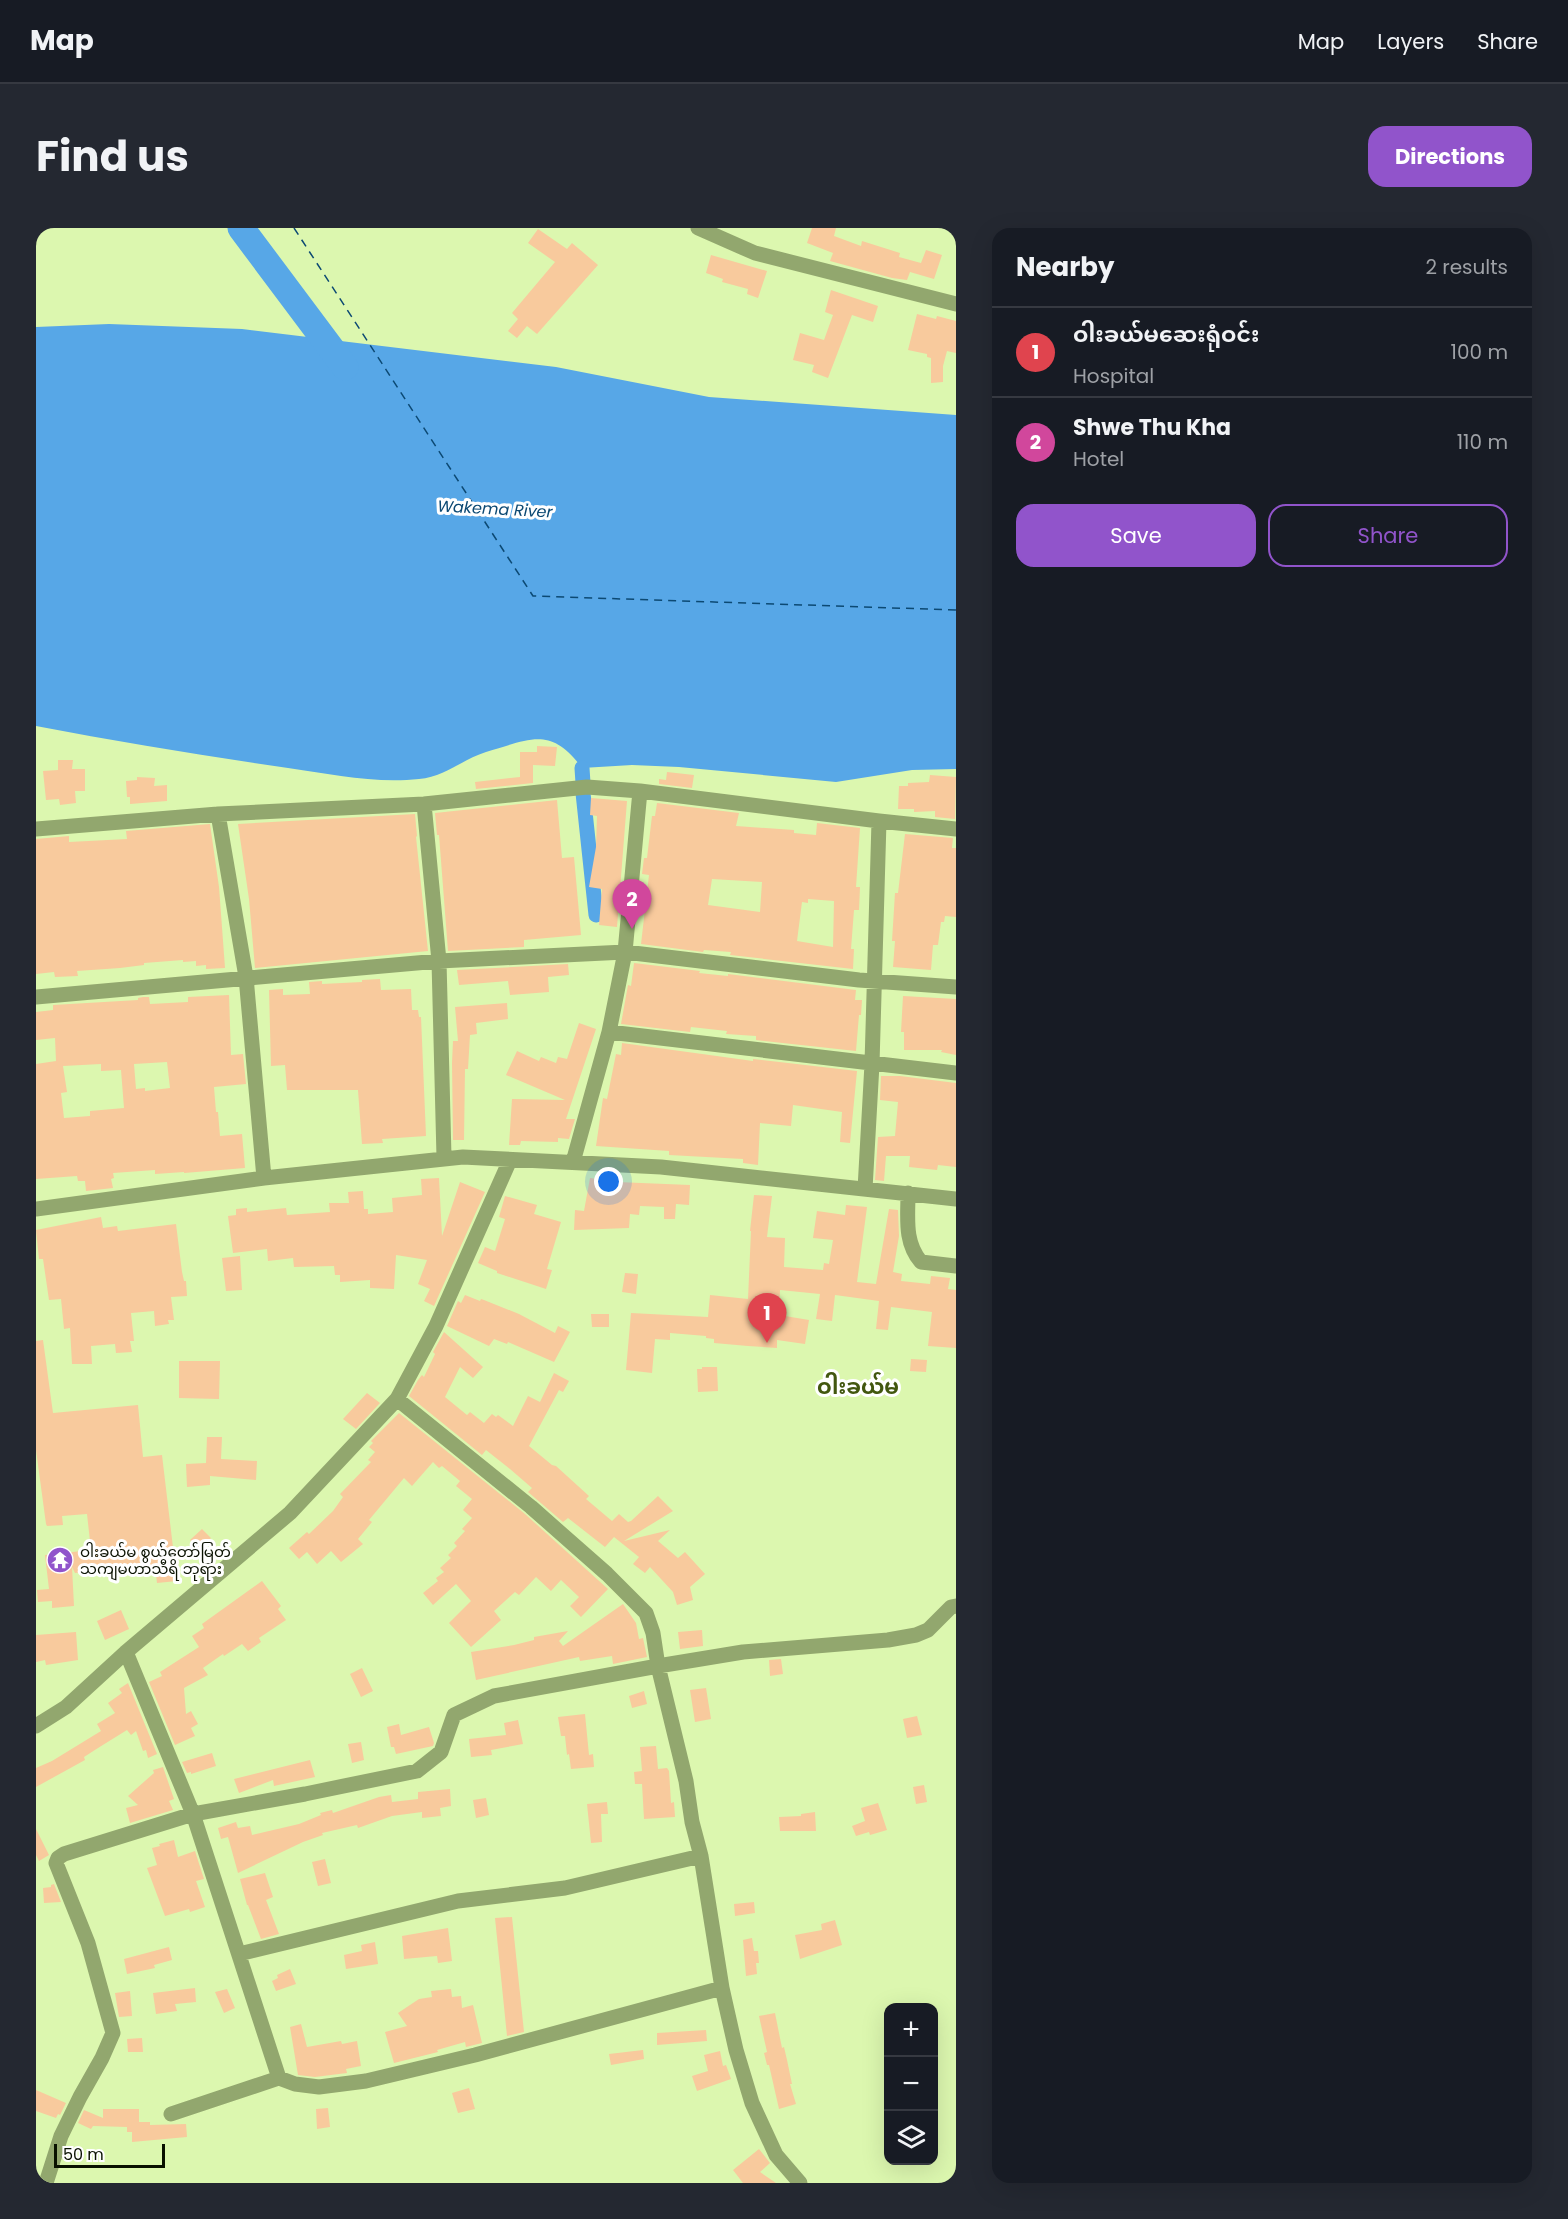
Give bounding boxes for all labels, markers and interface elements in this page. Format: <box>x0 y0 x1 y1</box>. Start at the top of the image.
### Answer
text: Map <box>30 21 94 60</box>
text: Map <box>1298 27 1344 56</box>
text: Layers <box>1377 27 1444 56</box>
text: Share <box>1477 27 1538 56</box>
button: Directions <box>1368 126 1532 187</box>
text: Find us <box>36 127 189 186</box>
text: Nearby <box>1016 249 1114 285</box>
text: 2 results <box>1425 253 1508 281</box>
text: ဝါးခယ်မဆေးရုံဝင်း <box>1073 319 1259 350</box>
text: 1 <box>1032 338 1039 366</box>
text: 100 m <box>1451 338 1508 366</box>
text: Hospital <box>1073 362 1154 390</box>
text: Shwe Thu Kha <box>1073 412 1231 443</box>
text: 2 <box>1030 428 1041 456</box>
text: 110 m <box>1457 428 1508 456</box>
text: Hotel <box>1073 445 1124 473</box>
water label: Wakema River <box>437 495 554 524</box>
button: Save <box>1016 504 1256 567</box>
button: Share <box>1268 504 1508 567</box>
pin: 2 <box>612 880 652 929</box>
your location <box>594 1167 623 1196</box>
pin: 1 <box>748 1294 786 1343</box>
district label: ဝါးခယ်မ <box>817 1371 899 1401</box>
place label: ဝါးခယ်မ စွယ်တော်မြတ် သကျမဟာသီရိ ဘုရား <box>80 1541 231 1581</box>
temple icon: ဝါးခယ်မ စွယ်တော်မြတ် သကျမဟာသီရိ ဘုရား <box>45 1545 75 1575</box>
map controls <box>884 2003 938 2165</box>
button: + <box>884 2003 938 2057</box>
button: − <box>884 2057 938 2111</box>
button: layers <box>884 2111 938 2165</box>
scale bar <box>54 2141 165 2168</box>
text: 50 m <box>63 2143 104 2166</box>

